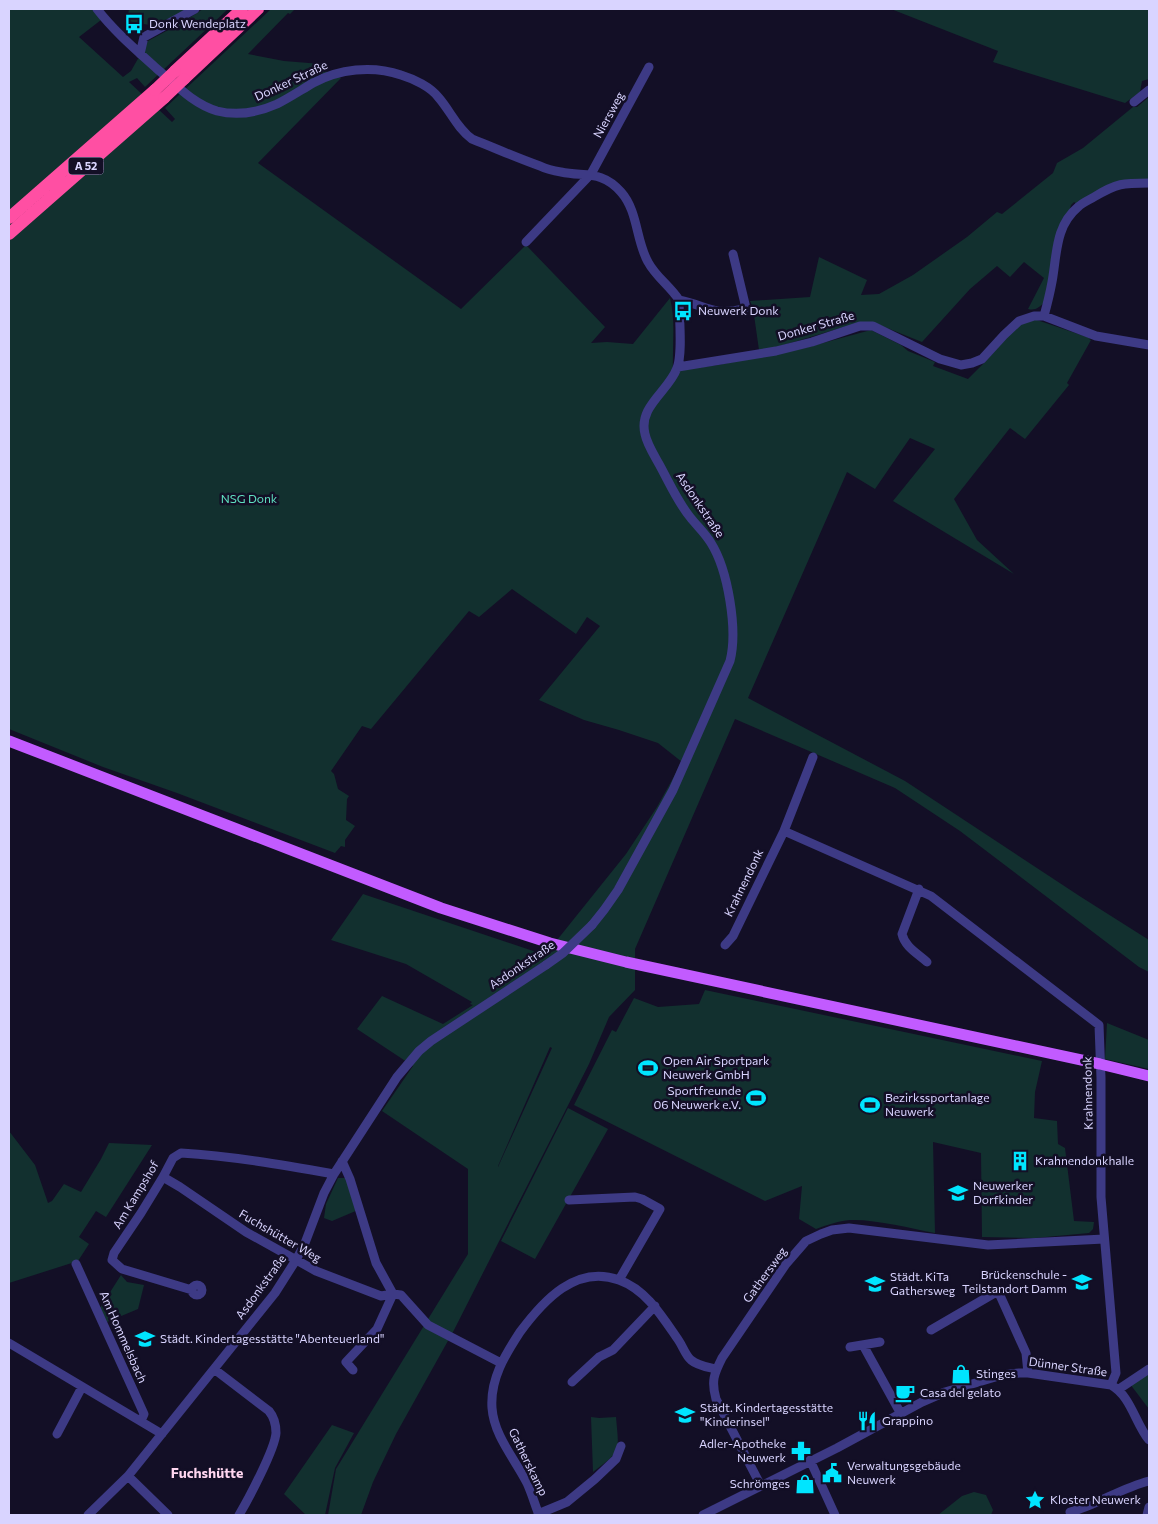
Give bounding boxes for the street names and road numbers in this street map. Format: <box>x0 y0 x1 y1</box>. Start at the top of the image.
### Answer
street label: Donker Straße <box>252 57 329 103</box>
street label: Niersweg <box>590 89 627 140</box>
road number: A 52 <box>68 158 104 175</box>
street label: Donker Straße <box>776 307 856 343</box>
street label: Asdonkstraße <box>674 469 728 540</box>
street label: Krahnendonk <box>721 846 766 919</box>
street label: Asdonkstraße <box>486 937 557 991</box>
street label: Krahnendonk <box>1079 1056 1095 1130</box>
street label: Am Kampshof <box>109 1158 161 1231</box>
street label: Fuchshütter Weg <box>237 1206 325 1265</box>
street label: Gathersweg <box>739 1243 789 1305</box>
street label: Asdonkstraße <box>232 1252 288 1321</box>
street label: Am Hommelsbach <box>97 1288 150 1385</box>
street label: Dünner Straße <box>1028 1354 1108 1378</box>
street label: Gatherskamp <box>506 1425 551 1498</box>

